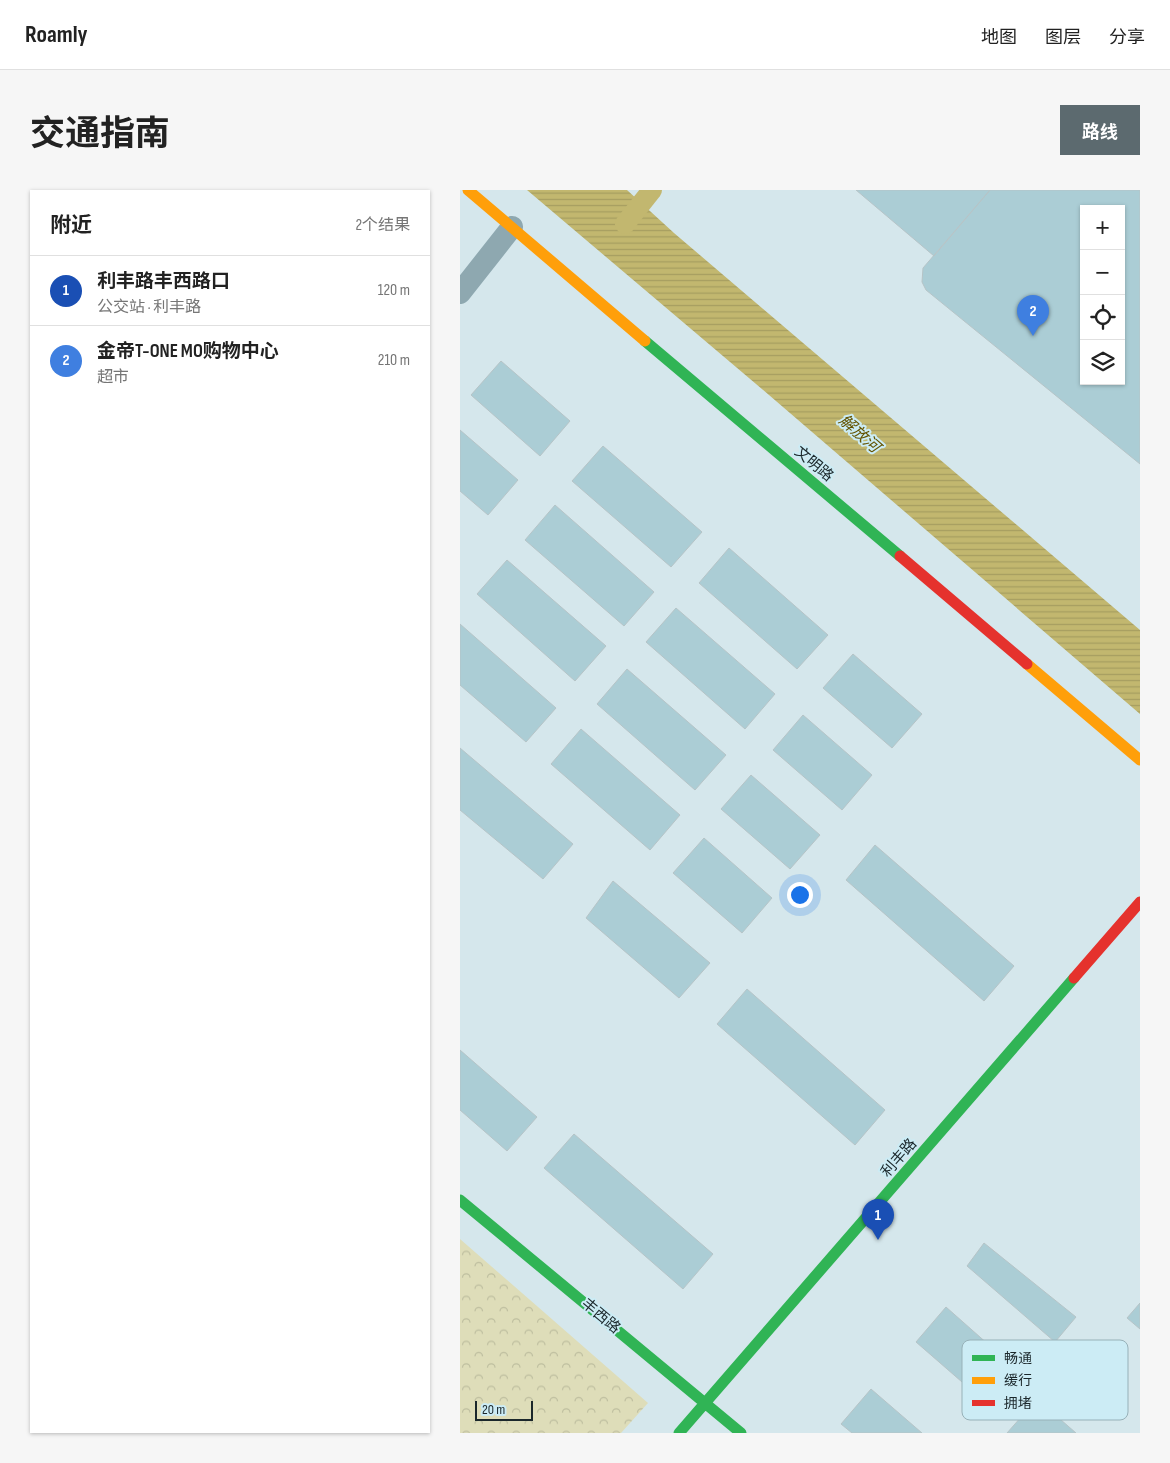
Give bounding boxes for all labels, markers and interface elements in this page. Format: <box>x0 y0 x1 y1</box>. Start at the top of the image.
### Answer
text: Roamly <box>25 20 88 49</box>
text: 地图 <box>981 27 1017 48</box>
text: 图层 <box>1045 27 1081 48</box>
text: 分享 <box>1109 27 1145 48</box>
button: 路线 <box>1060 105 1140 155</box>
text: 交通指南 <box>30 113 170 156</box>
map controls <box>1080 205 1125 385</box>
button: + <box>1080 205 1125 250</box>
text: 附近 <box>50 213 92 238</box>
text: 2个结果 <box>355 216 410 235</box>
button: − <box>1080 250 1125 295</box>
text: 利丰路丰西路口 <box>97 270 230 293</box>
text: 1 <box>63 281 69 300</box>
text: 120 m <box>378 281 410 300</box>
pin: 2 <box>1017 295 1049 336</box>
button: locate <box>1080 295 1125 340</box>
text: 公交站 · 利丰路 <box>97 298 201 317</box>
text: 金帝T-ONE MO购物中心 <box>97 340 279 363</box>
button: layers <box>1080 340 1125 385</box>
text: 2 <box>62 351 70 370</box>
text: 210 m <box>378 351 410 370</box>
text: 超市 <box>97 368 129 387</box>
water label: 解放河 <box>835 411 886 459</box>
street label: 文明路 <box>791 442 837 486</box>
your location <box>787 882 813 908</box>
street label: 利丰路 <box>877 1135 921 1181</box>
pin: 1 <box>862 1199 894 1240</box>
street label: 丰西路 <box>578 1294 624 1338</box>
legend <box>962 1340 1128 1420</box>
text: 畅通 <box>1004 1350 1032 1367</box>
text: 缓行 <box>1004 1372 1032 1389</box>
text: 拥堵 <box>1004 1395 1032 1412</box>
scale bar <box>475 1398 532 1421</box>
text: 20 m <box>482 1401 505 1418</box>

